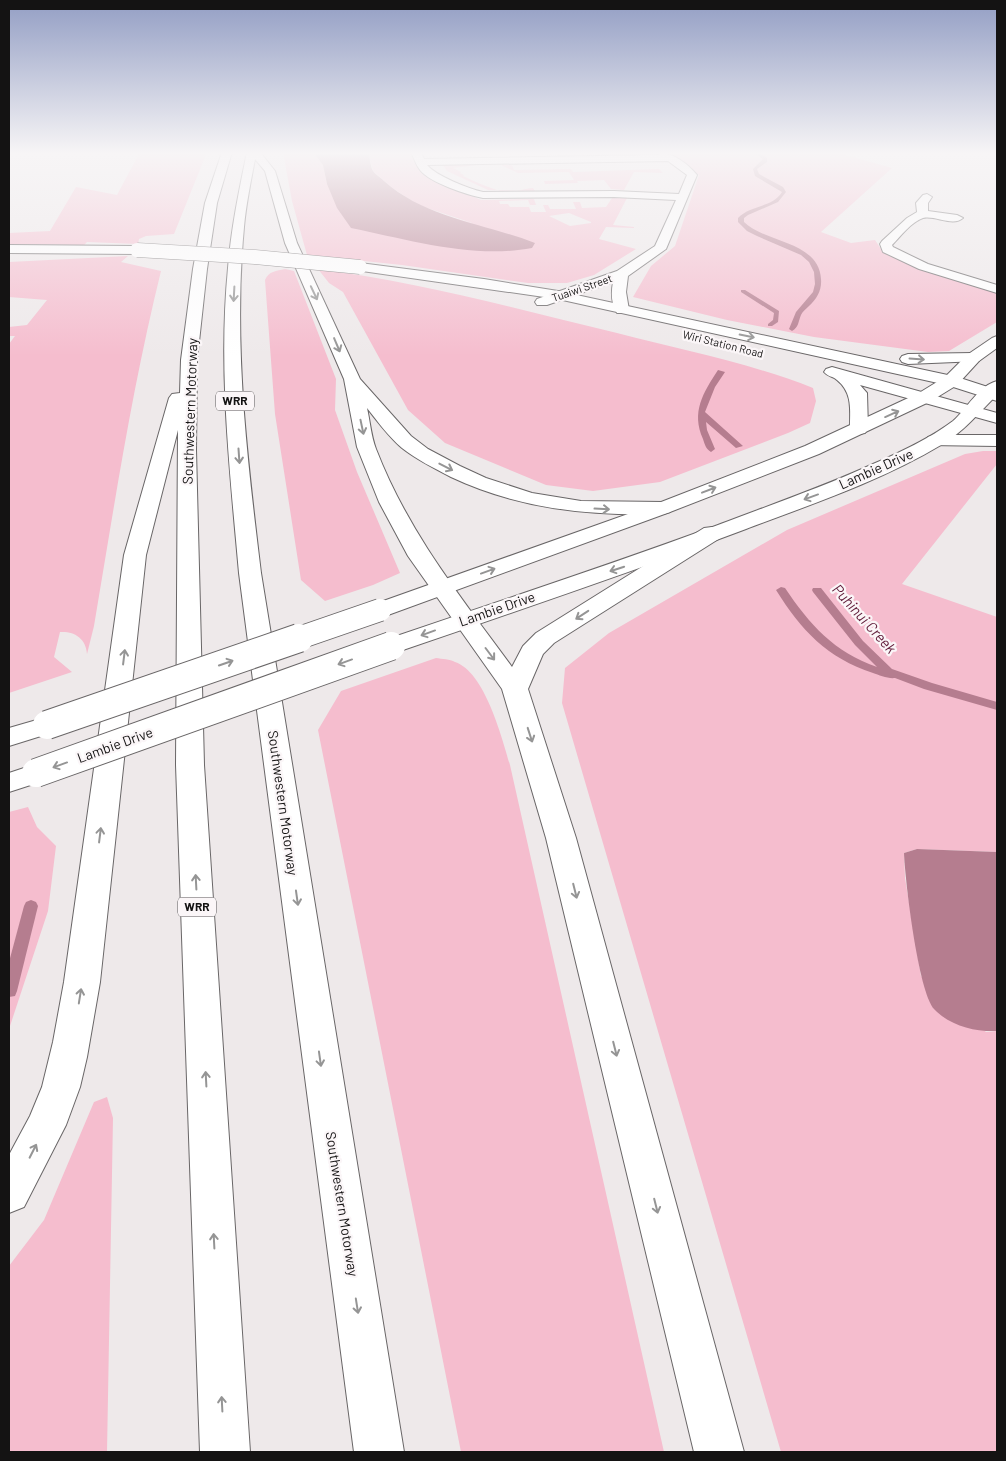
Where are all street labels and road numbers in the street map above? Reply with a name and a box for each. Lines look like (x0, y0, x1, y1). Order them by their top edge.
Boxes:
street label: Tuaiwi Street (550, 271, 614, 304)
street label: Wiri Station Road (681, 327, 765, 360)
street label: Southwestern Motorway (178, 337, 201, 485)
road number: WRR (216, 392, 254, 411)
street label: Lambie Drive (836, 445, 915, 492)
street label: Lambie Drive (457, 588, 537, 629)
street label: Lambie Drive (75, 723, 155, 766)
street label: Southwestern Motorway (265, 729, 302, 877)
road number: WRR (178, 898, 216, 916)
street label: Southwestern Motorway (323, 1130, 362, 1278)

